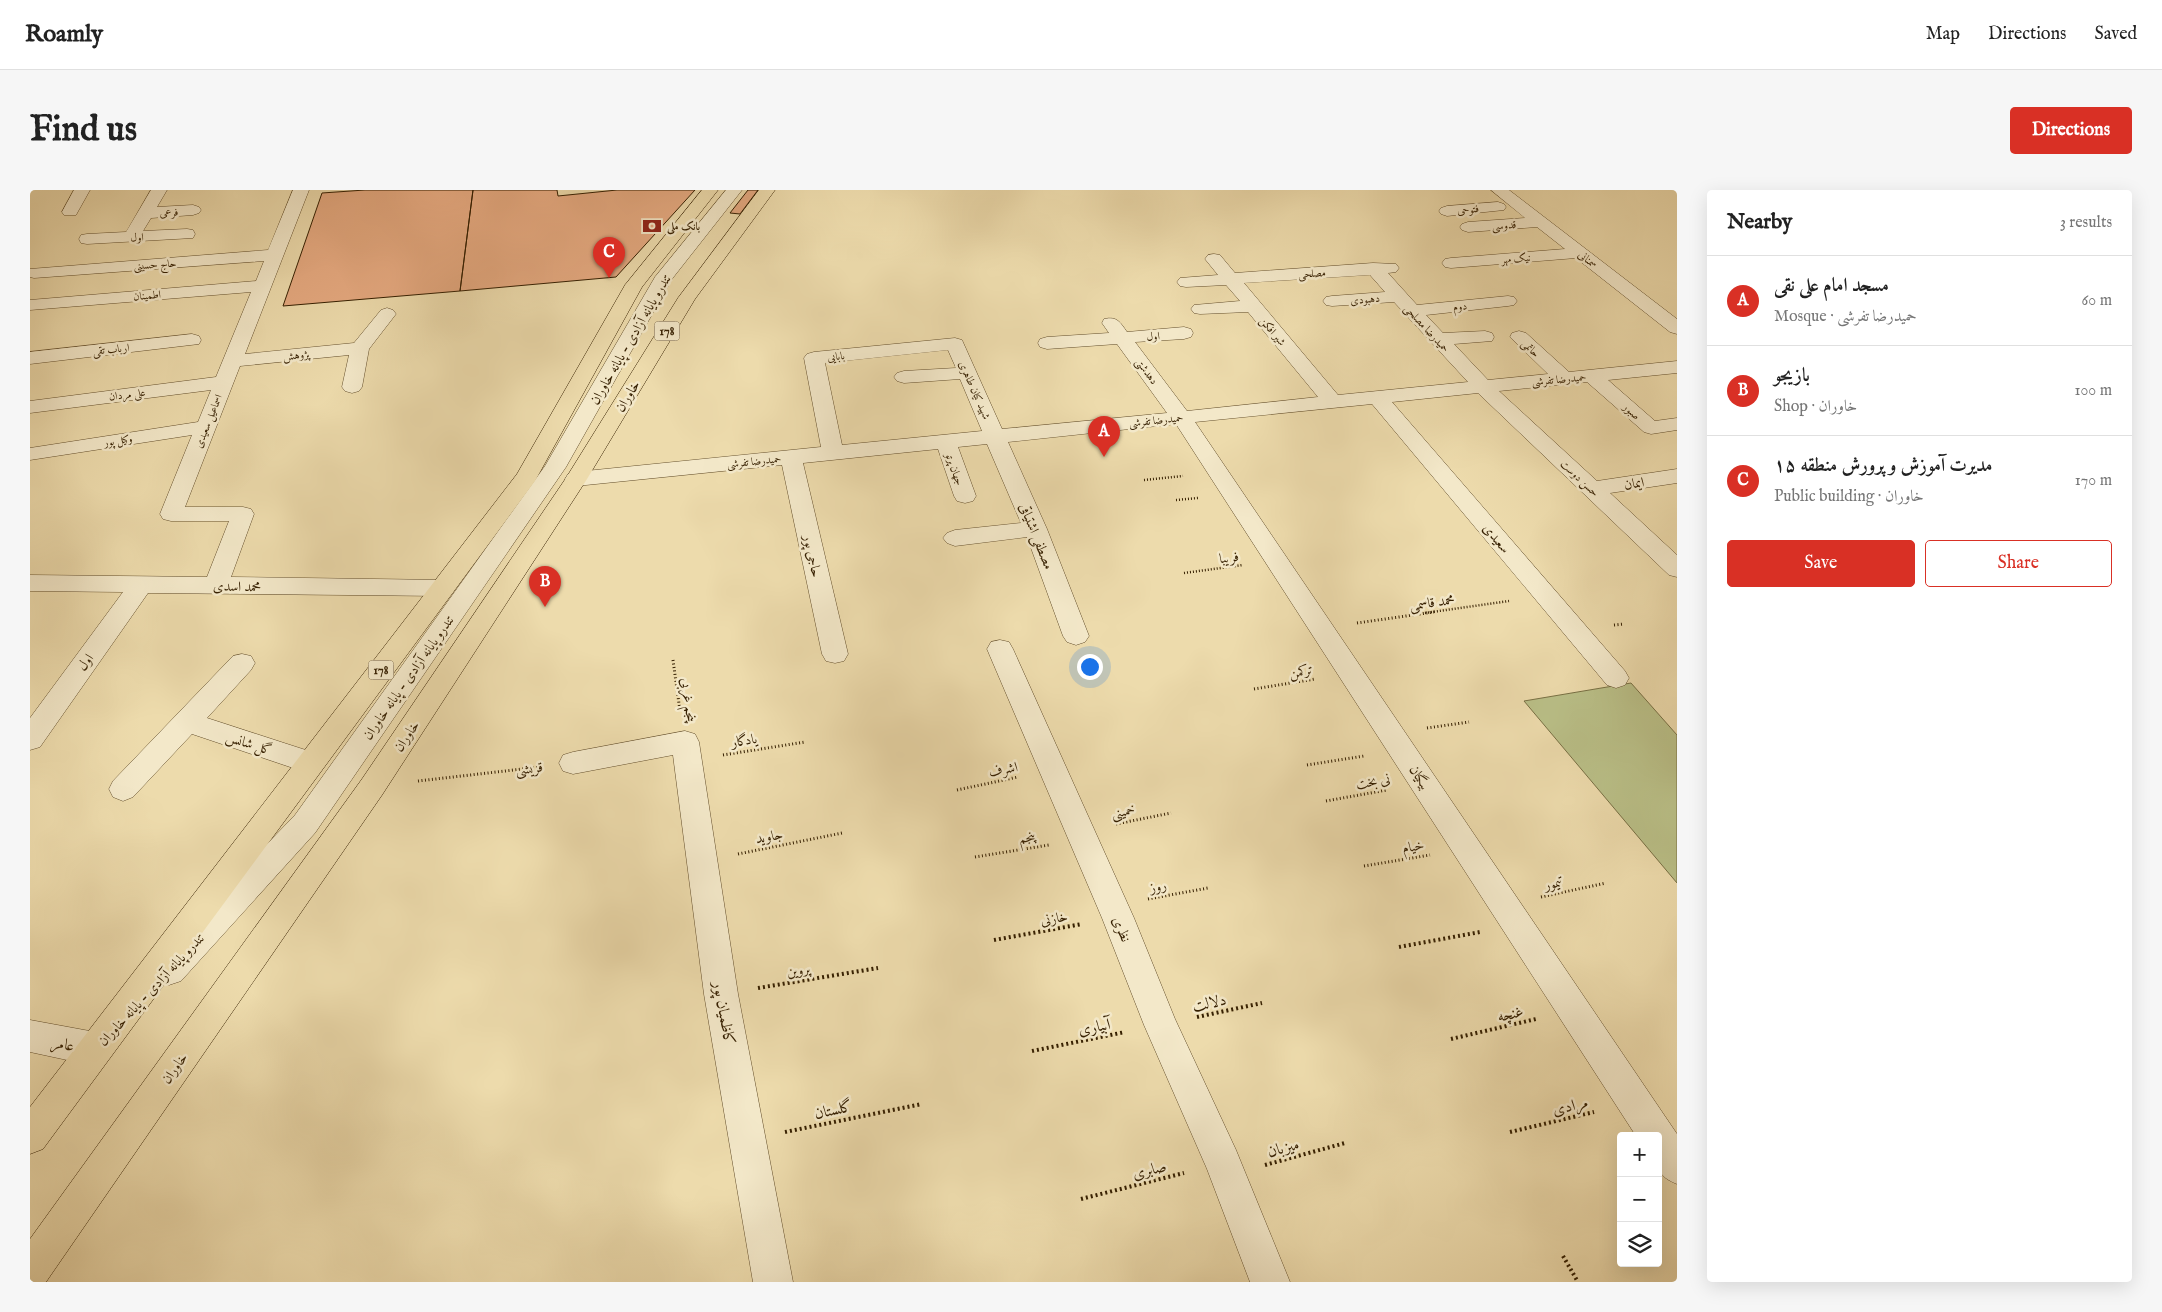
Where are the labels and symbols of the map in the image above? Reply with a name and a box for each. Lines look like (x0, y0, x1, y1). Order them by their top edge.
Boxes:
street label: فتوحی (1457, 202, 1480, 218)
street label: فرعی (159, 206, 179, 220)
bank icon: بانک ملی (641, 215, 663, 237)
street label: قدوسی (1491, 218, 1517, 234)
place label: بانک ملی (666, 220, 700, 235)
street label: اول (130, 231, 144, 245)
pin: C (593, 237, 625, 278)
street label: سمنانی (1575, 248, 1600, 272)
street label: نیک مهر (1500, 251, 1531, 267)
street label: حاج حسینی (133, 256, 178, 276)
street label: مصلحی (1298, 266, 1326, 283)
street label: تندرو پایانه آزادی - پایانه خاوران (586, 271, 674, 407)
street label: اطمینان (133, 288, 162, 304)
street label: دهبودی (1350, 292, 1381, 308)
street label: دوم (1452, 299, 1468, 317)
street label: حمیدرضا مصلحی (1400, 302, 1452, 356)
street label: شیر افکن (1255, 314, 1288, 350)
road number: 178 (654, 322, 680, 340)
street label: اول (1146, 329, 1160, 345)
street label: حاتمی (1517, 337, 1543, 362)
street label: ارباب تقی (92, 341, 130, 360)
street label: پژوهش (282, 348, 311, 364)
street label: بابایی (827, 349, 845, 365)
street label: دهدشتی (1131, 356, 1161, 388)
street label: شهید کیان طاهری (955, 359, 993, 422)
street label: حمیدرضا تفرشی (1531, 371, 1587, 389)
street label: خاوران (611, 377, 643, 415)
street label: علی مردان (108, 386, 146, 405)
street label: اسماعیل سعیدی (192, 393, 227, 451)
street label: صبور (1619, 400, 1643, 423)
street label: حمیدرضا تفرشی (1128, 411, 1184, 431)
pin: A (1088, 416, 1120, 457)
street label: وکیل پور (102, 432, 134, 451)
street label: جهان پرتو (941, 450, 966, 488)
street label: حمیدرضا تفرشی (726, 452, 782, 472)
street label: حسن دوست (1556, 457, 1602, 501)
street label: ایمان (1623, 474, 1646, 494)
street label: مصطفی اشتیاقی (1014, 501, 1058, 573)
street label: سعیدی (1478, 520, 1514, 557)
street label: حاجی پور (797, 531, 825, 579)
street label: فریبا (1218, 548, 1240, 568)
pin: B (529, 566, 561, 607)
street label: محمد اسدی (213, 578, 261, 596)
street label: محمد قاسمی (1409, 591, 1456, 615)
street label: تندرو پایانه آزادی - پایانه خاوران (359, 611, 457, 743)
street label: اول (74, 650, 98, 675)
your location (1077, 654, 1103, 680)
road number: 178 (368, 660, 394, 680)
street label: ترکمن (1288, 661, 1314, 683)
street label: پنجم غربی (672, 677, 700, 726)
street label: خاوران (390, 717, 422, 755)
street label: گل شانس (223, 728, 274, 761)
street label: یادگار (728, 730, 760, 752)
street label: قریشی (514, 758, 544, 780)
street label: اشرف (987, 758, 1019, 782)
street label: بیگیان (1405, 762, 1434, 793)
street label: نی بخت (1355, 770, 1392, 794)
street label: خمینی (1110, 801, 1137, 823)
street label: جاوید (754, 826, 784, 848)
street label: پنجم (1017, 828, 1039, 852)
street label: خیام (1401, 836, 1426, 861)
street label: تیمور (1541, 873, 1564, 895)
street label: روز (1146, 877, 1168, 898)
street label: خازنی (1039, 908, 1069, 930)
street label: نظری (1108, 914, 1135, 945)
street label: تندرو پایانه آزادی - پایانه خاوران (95, 929, 210, 1051)
street label: پروین (785, 960, 813, 982)
street label: کاظمیان پور (707, 978, 738, 1047)
street label: دلالت (1191, 991, 1228, 1017)
street label: غنچه (1495, 1002, 1525, 1028)
street label: آبیاری (1076, 1014, 1114, 1041)
street label: عامر (49, 1033, 76, 1057)
street label: خاوران (158, 1050, 192, 1088)
street label: مرادی (1551, 1093, 1590, 1121)
street label: گلستان (812, 1096, 854, 1125)
street label: میزبان (1265, 1135, 1302, 1163)
street label: صابری (1130, 1157, 1169, 1185)

